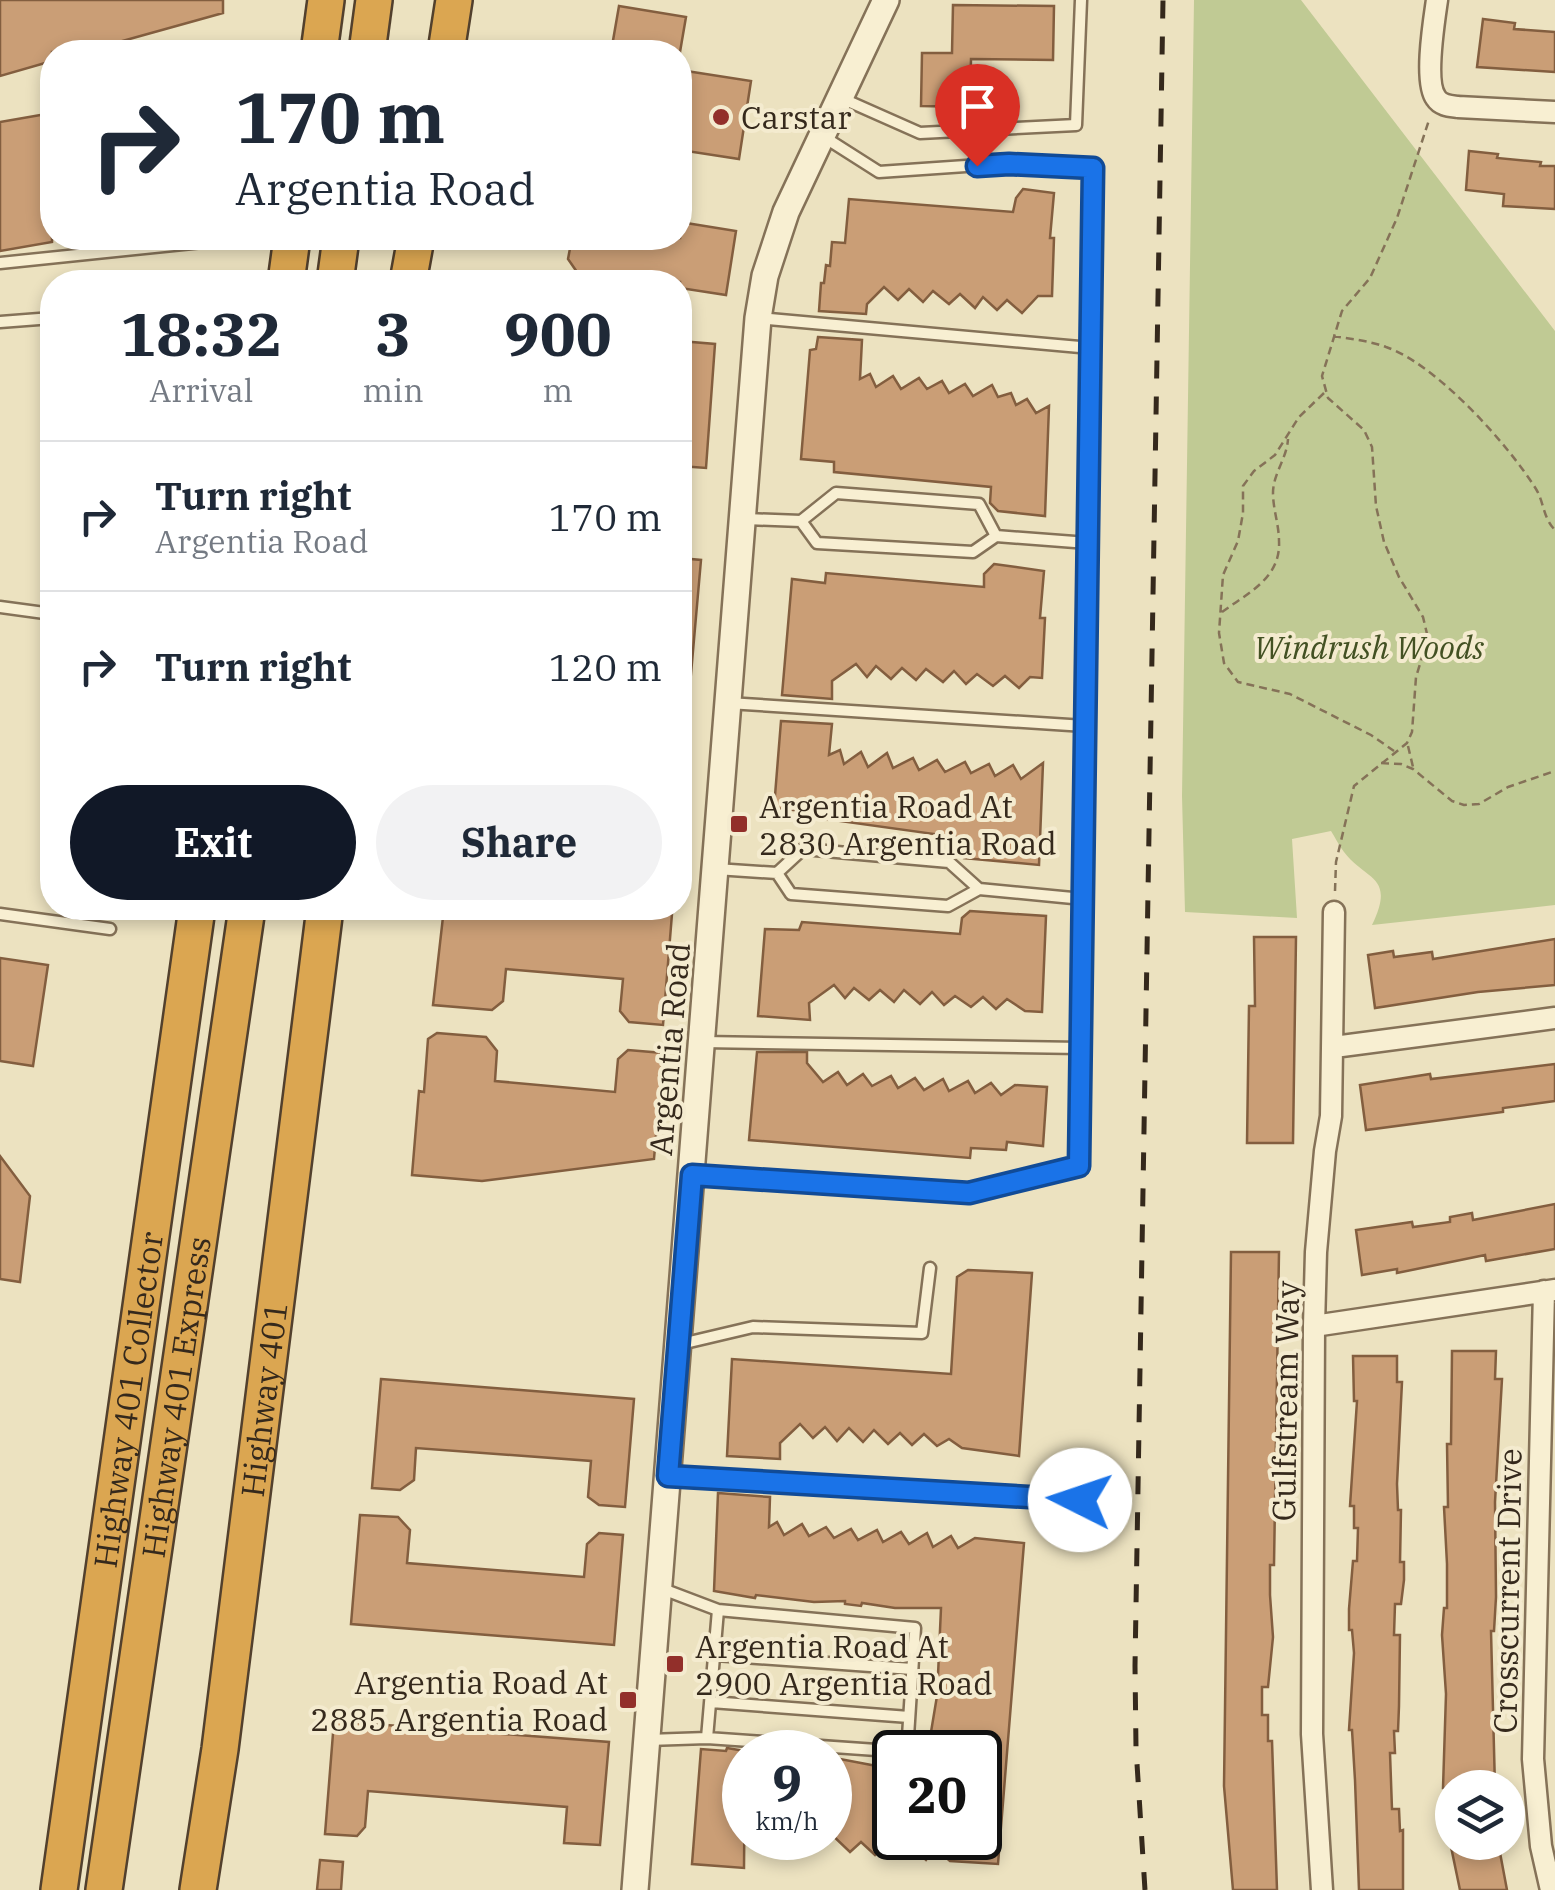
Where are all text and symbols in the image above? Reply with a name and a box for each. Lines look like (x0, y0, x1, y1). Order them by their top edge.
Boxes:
pin (935, 64, 1020, 167)
text: 170 m (235, 71, 445, 162)
icon: arrive (950, 79, 1005, 134)
icon: right (70, 80, 200, 210)
place label: Carstar (741, 96, 851, 138)
marker: Carstar (710, 106, 732, 128)
text: Argentia Road (235, 159, 535, 217)
text: 18:32 (120, 294, 282, 373)
text: 3 (375, 294, 411, 373)
text: 900 (504, 294, 612, 373)
text: Arrival (149, 369, 253, 411)
text: min (363, 369, 424, 411)
text: m (543, 369, 573, 411)
text: Turn right (155, 471, 351, 520)
icon: right (70, 489, 125, 544)
text: 170 m (549, 492, 662, 541)
text: Argentia Road (155, 520, 369, 562)
park label: Windrush Woods (1254, 626, 1484, 668)
icon: right (70, 639, 125, 694)
text: Turn right (155, 642, 351, 691)
text: 120 m (549, 642, 662, 691)
button: Exit (70, 785, 356, 900)
button: Share (376, 785, 662, 900)
place label: Argentia Road At 2830 Argentia Road (759, 785, 1057, 864)
marker: Argentia Road At 2830 Argentia Road (728, 813, 750, 835)
street label: Argentia Road (639, 941, 699, 1157)
street label: Highway 401 Collector (84, 1229, 172, 1570)
street label: Highway 401 Express (132, 1234, 220, 1561)
street label: Gulfstream Way (1262, 1280, 1308, 1522)
street label: Highway 401 (231, 1299, 297, 1499)
position arrow (1028, 1448, 1132, 1552)
street label: Crosscurrent Drive (1484, 1448, 1530, 1734)
place label: Argentia Road At 2900 Argentia Road (695, 1625, 993, 1704)
marker: Argentia Road At 2900 Argentia Road (664, 1653, 686, 1675)
place label: Argentia Road At 2885 Argentia Road (310, 1661, 608, 1740)
marker: Argentia Road At 2885 Argentia Road (617, 1689, 639, 1711)
speed limit sign: 20 (872, 1730, 1002, 1860)
text: 9 (772, 1750, 802, 1815)
map controls (1435, 1770, 1525, 1860)
button: layers (1435, 1770, 1525, 1860)
text: km/h (755, 1804, 819, 1837)

